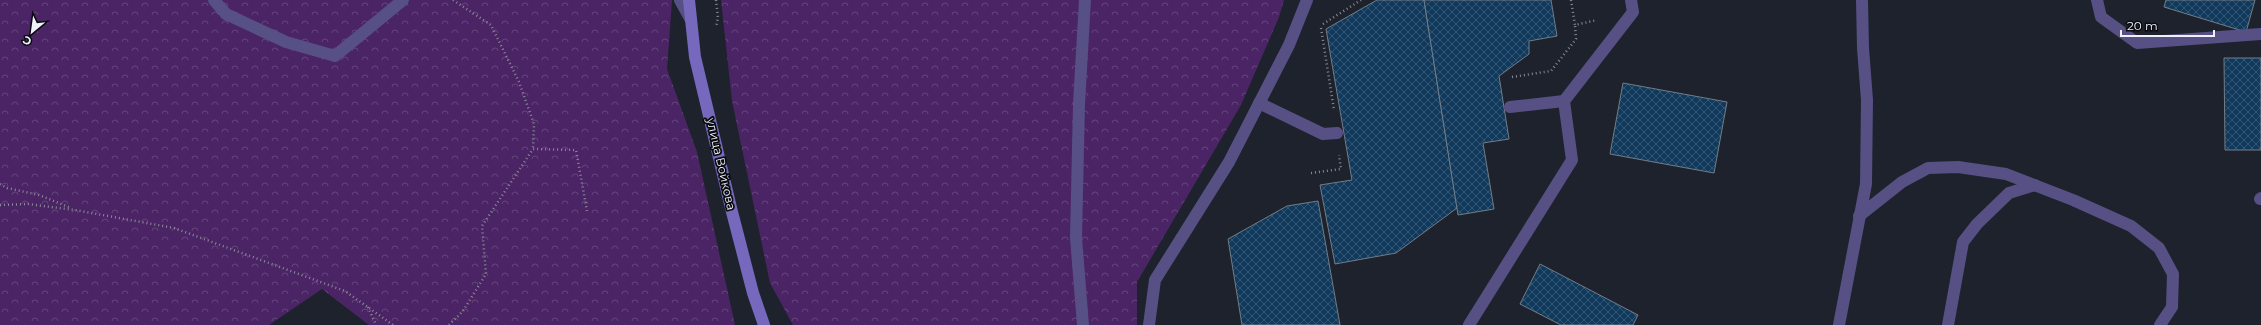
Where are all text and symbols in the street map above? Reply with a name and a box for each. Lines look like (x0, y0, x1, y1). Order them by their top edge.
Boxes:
north arrow (12, 12, 52, 52)
scale bar (2121, 12, 2214, 38)
text: 20 m (2127, 18, 2158, 33)
text: С (20, 33, 34, 49)
street label: улица Войкова (703, 115, 739, 211)

